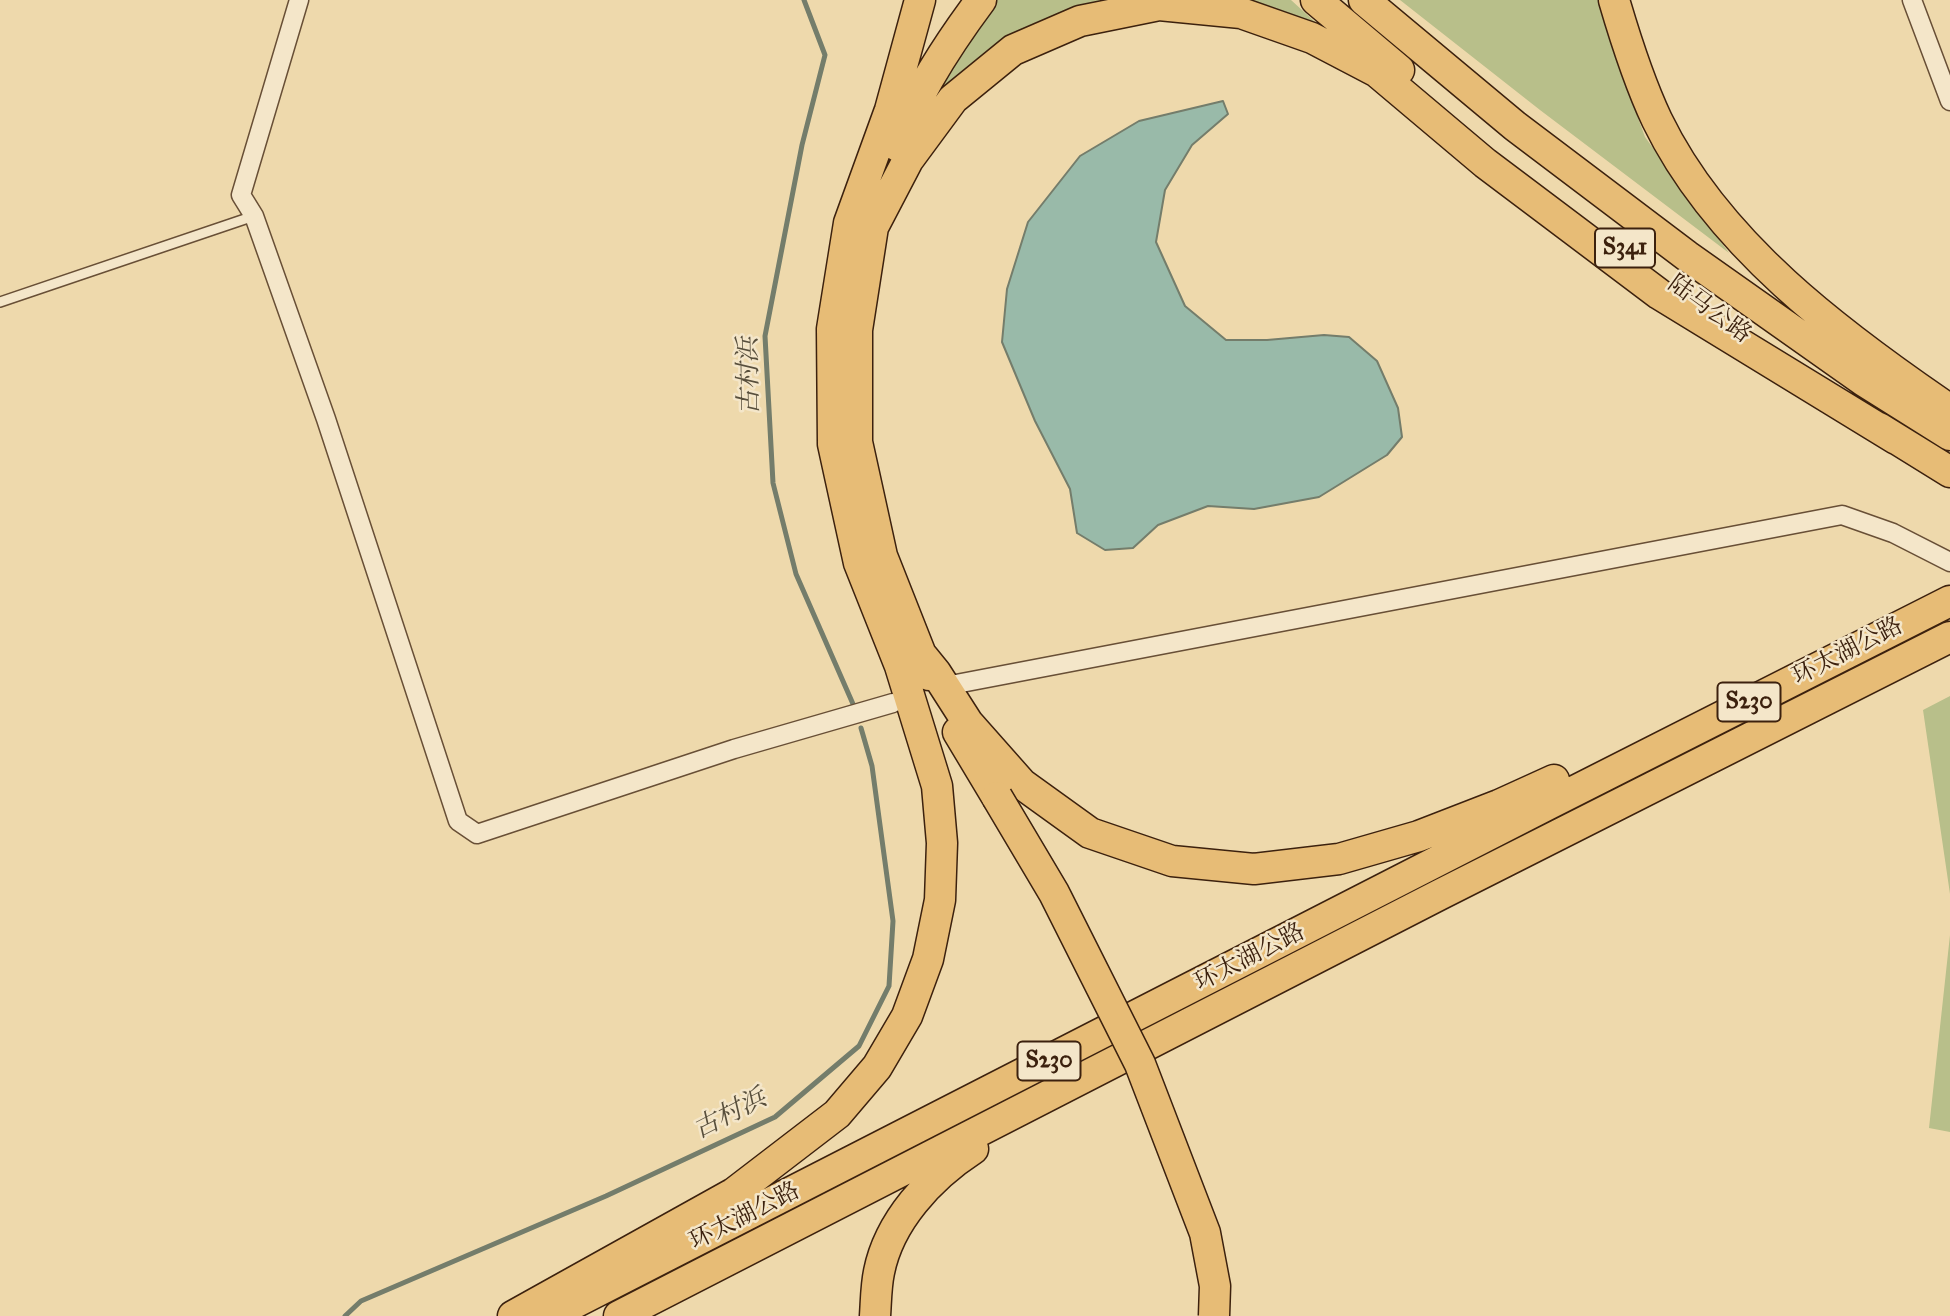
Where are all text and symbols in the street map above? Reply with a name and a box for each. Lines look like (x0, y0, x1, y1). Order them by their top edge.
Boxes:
road number: S341 (1595, 229, 1655, 268)
street label: 陆马公路 (1662, 270, 1756, 350)
water label: 古村浜 (734, 337, 766, 415)
street label: 环太湖公路 (1788, 612, 1908, 692)
road number: S230 (1718, 682, 1780, 722)
street label: 环太湖公路 (1190, 918, 1310, 998)
road number: S230 (1018, 1042, 1080, 1080)
water label: 古村浜 (688, 1083, 772, 1147)
street label: 环太湖公路 (685, 1177, 805, 1257)

